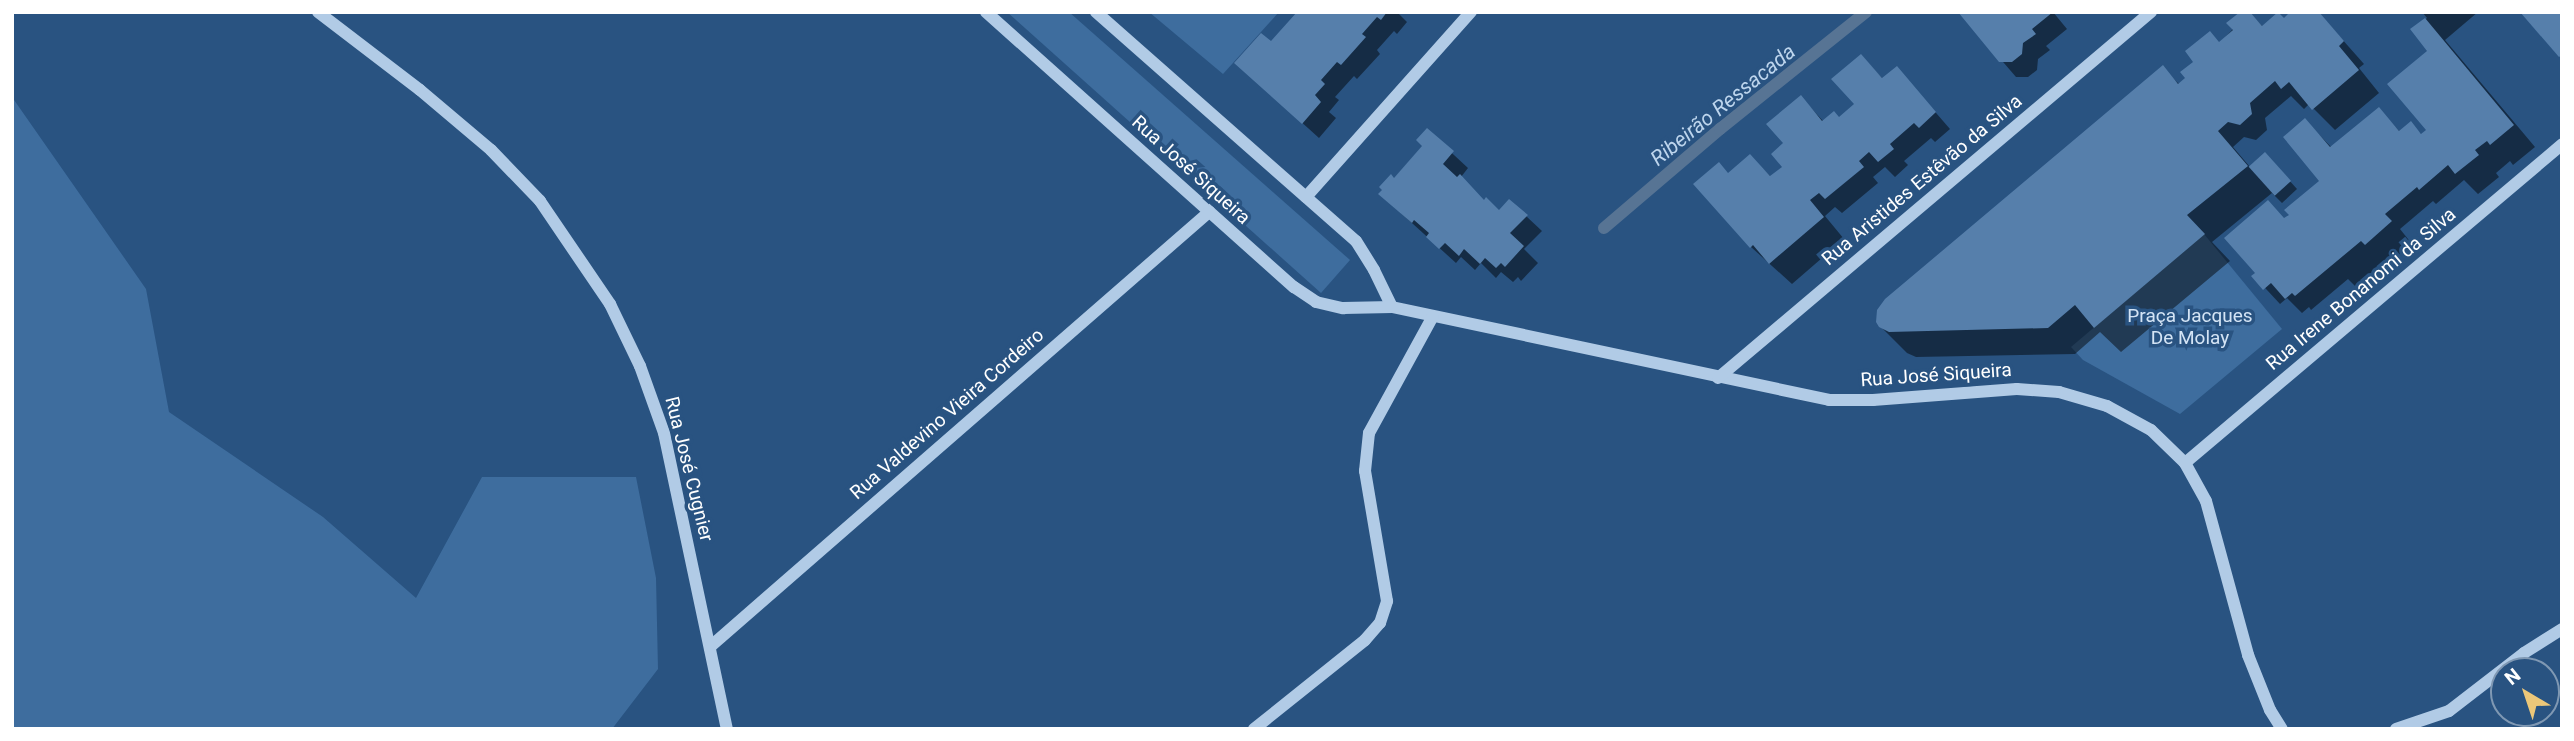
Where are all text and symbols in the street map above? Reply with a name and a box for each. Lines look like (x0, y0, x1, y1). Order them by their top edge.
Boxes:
water label: Ribeirão Ressacada (1646, 39, 1800, 171)
street label: Rua Aristides Estêvão da Silva (1817, 90, 2027, 270)
street label: Rua José Siqueira (1127, 111, 1255, 229)
street label: Rua Irene Bonanomi da Silva (2262, 203, 2460, 375)
park label: Praça Jacques De Molay (2127, 305, 2253, 349)
street label: Rua Valdevino Vieira Cordeiro (846, 324, 1048, 504)
street label: Rua José Siqueira (1860, 358, 2012, 392)
street label: Rua José Cugnier (660, 394, 718, 544)
north arrow (2490, 657, 2560, 727)
text: N (2500, 664, 2525, 690)

